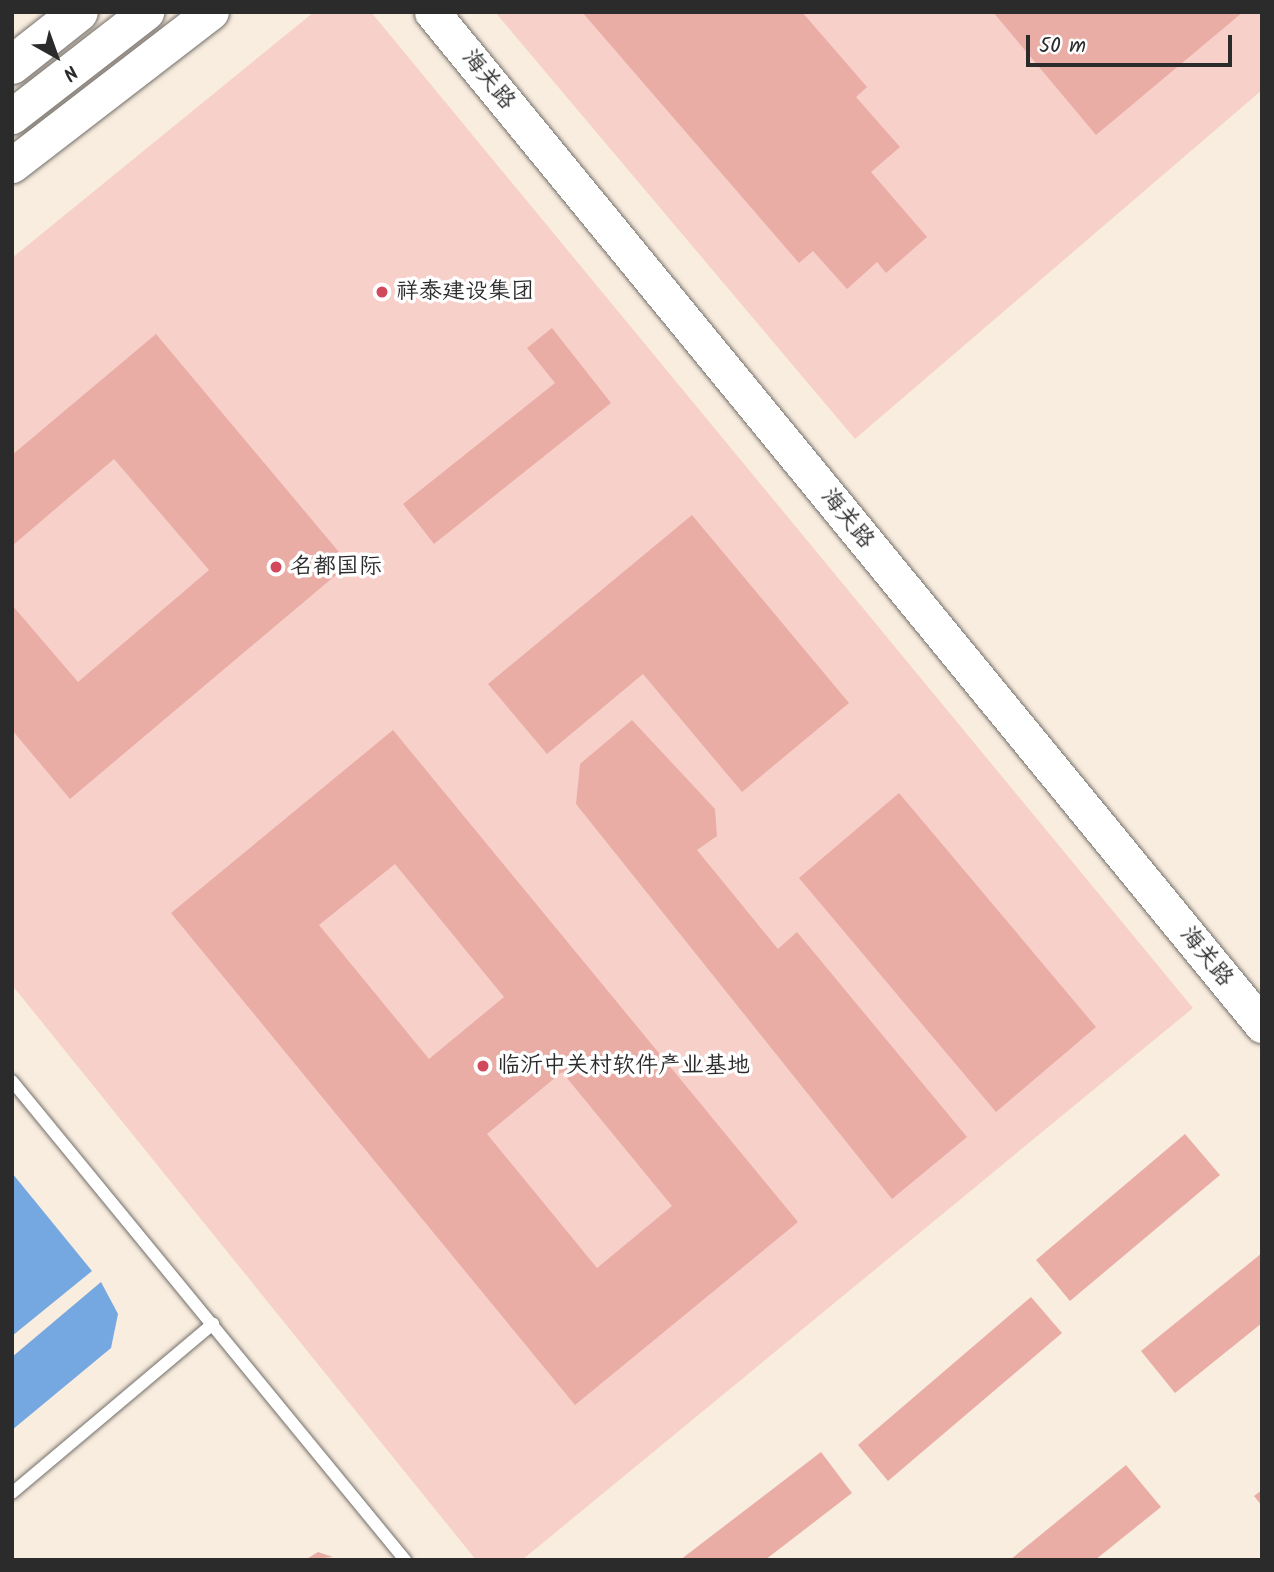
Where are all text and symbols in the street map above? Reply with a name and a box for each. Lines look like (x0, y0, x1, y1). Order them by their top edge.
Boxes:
north arrow (21, 21, 91, 91)
scale bar (1029, 21, 1236, 65)
text: 50 m (1039, 30, 1086, 63)
street label: 海关路 (456, 45, 520, 115)
text: N (55, 57, 84, 87)
place label: 祥泰建设集团 (396, 278, 534, 306)
marker: 祥泰建设集团 (374, 284, 390, 300)
street label: 海关路 (815, 484, 879, 554)
place label: 名都国际 (290, 553, 382, 581)
marker: 名都国际 (268, 559, 284, 575)
street label: 海关路 (1174, 922, 1238, 992)
place label: 临沂中关村软件产业基地 (497, 1052, 750, 1080)
marker: 临沂中关村软件产业基地 (475, 1058, 491, 1074)

